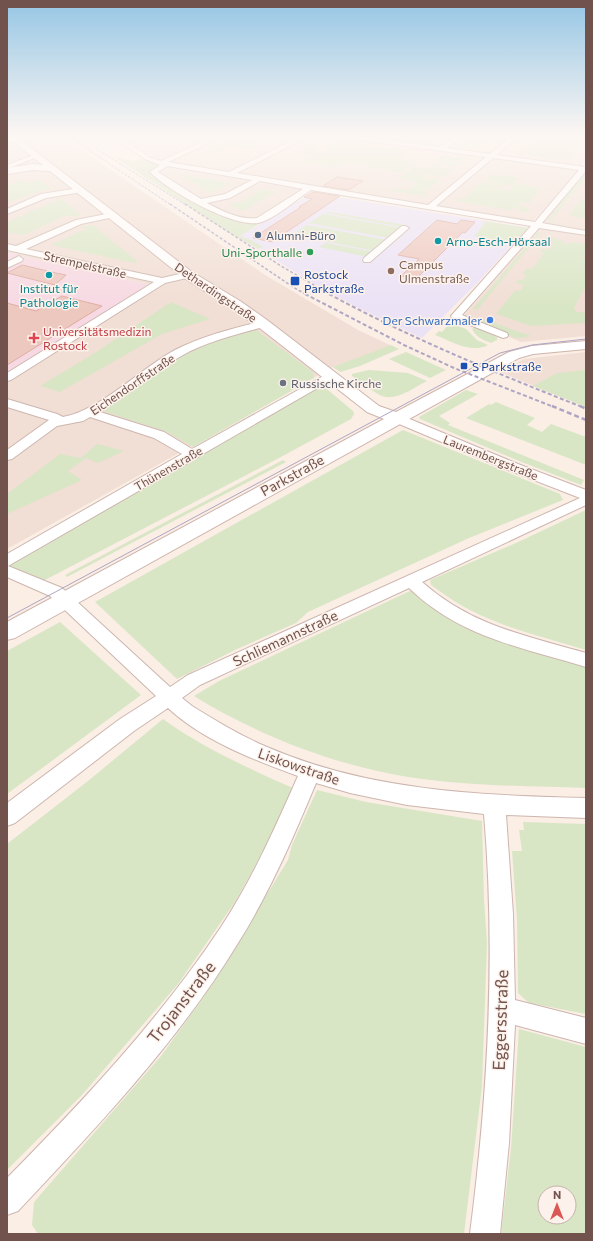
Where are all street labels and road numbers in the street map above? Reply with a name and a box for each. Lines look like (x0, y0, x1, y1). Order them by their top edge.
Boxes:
street label: Strempelstraße (42, 248, 128, 280)
street label: Dethardingstraße (172, 259, 260, 325)
street label: Eichendorffstraße (87, 350, 177, 418)
street label: Laurembergstraße (442, 432, 540, 482)
street label: Thünenstraße (131, 443, 205, 493)
street label: Parkstraße (257, 451, 327, 499)
street label: Schliemannstraße (230, 606, 340, 670)
street label: Liskowstraße (256, 744, 342, 788)
street label: Trojanstraße (142, 957, 220, 1047)
street label: Eggersstraße (488, 969, 512, 1071)

